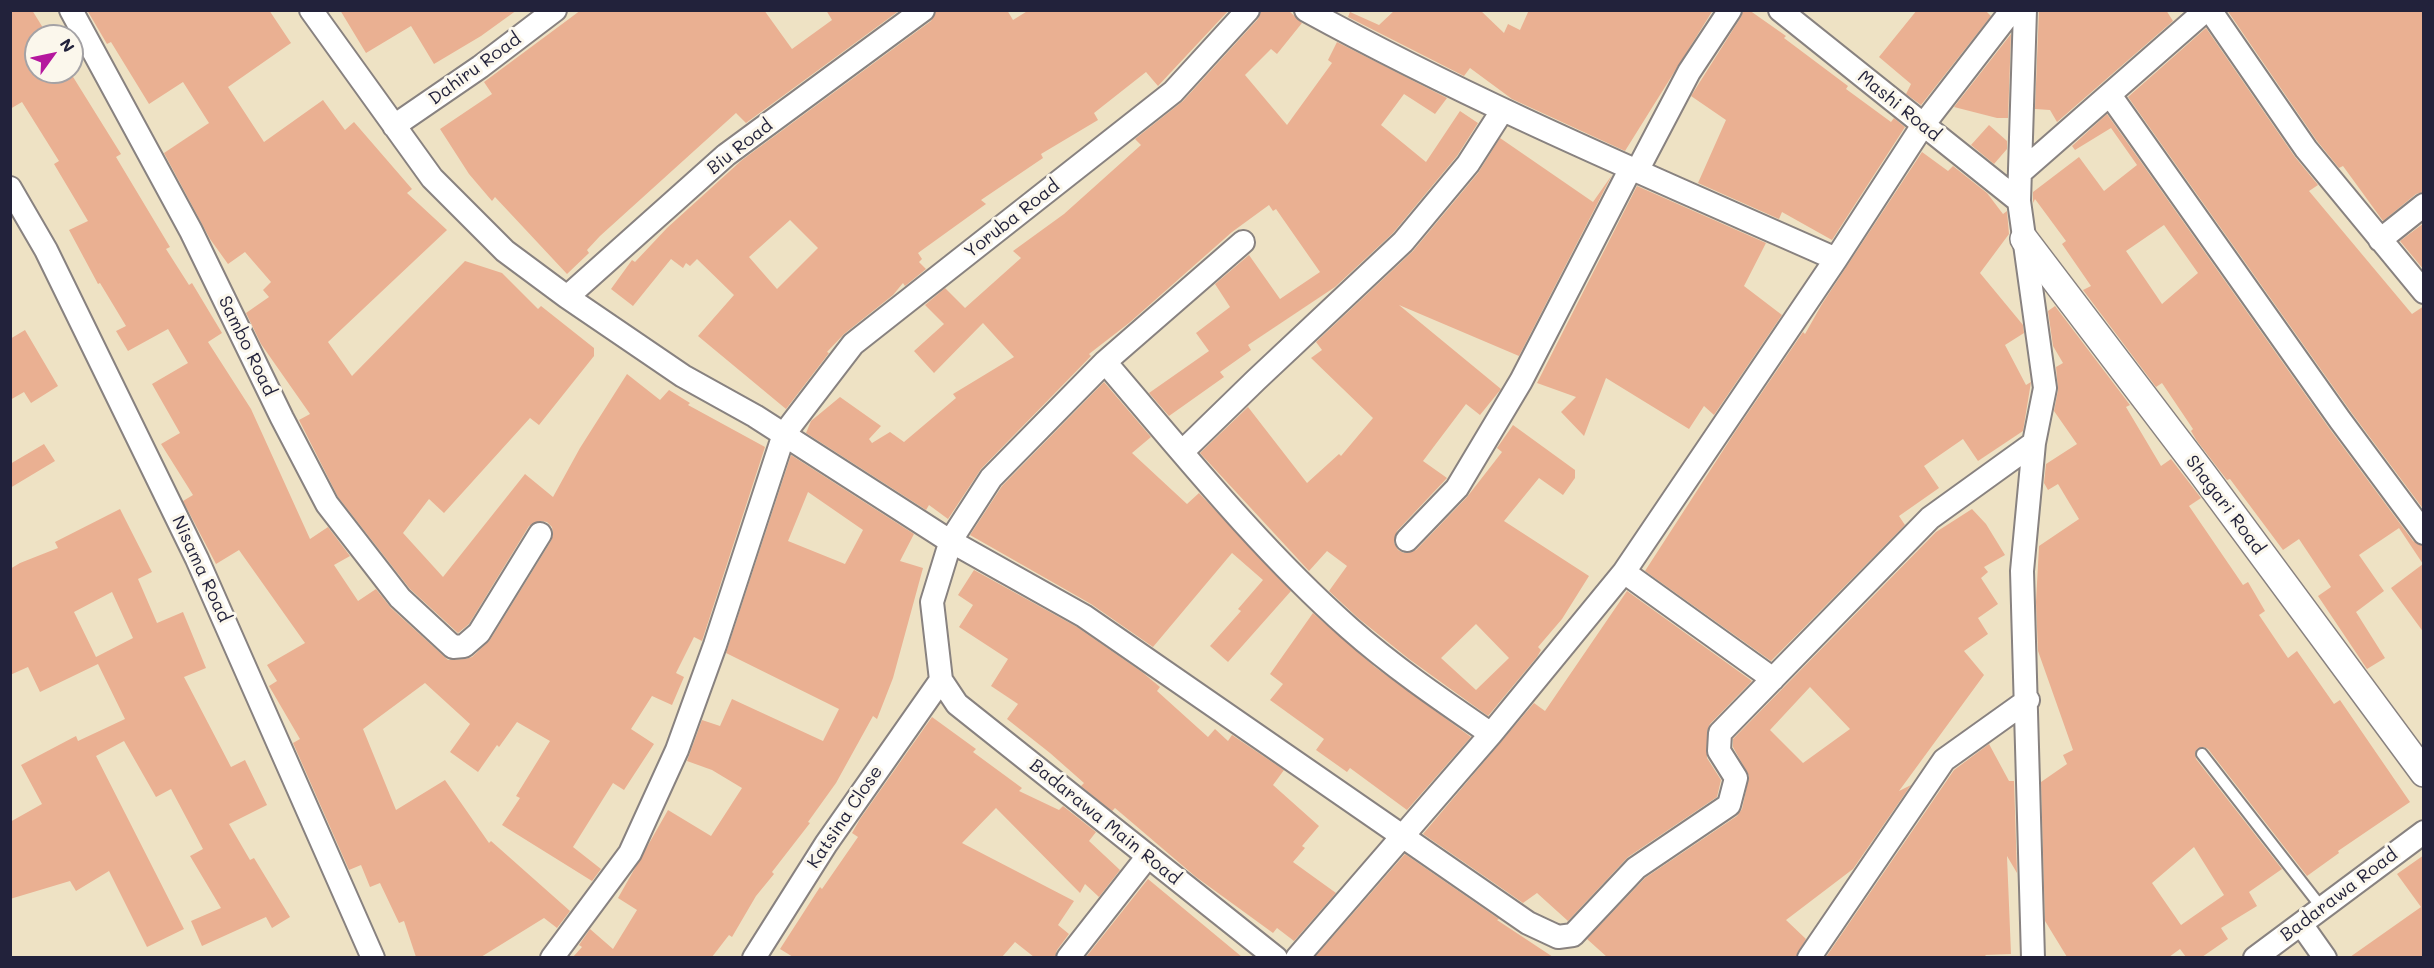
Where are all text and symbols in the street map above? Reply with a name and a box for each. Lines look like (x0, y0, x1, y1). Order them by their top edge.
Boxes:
north arrow (24, 24, 84, 84)
street label: Dahiru Road (425, 28, 525, 110)
text: N (56, 34, 80, 56)
street label: Mashi Road (1853, 66, 1945, 146)
street label: Biu Road (703, 115, 777, 179)
street label: Yoruba Road (960, 175, 1064, 263)
street label: Sambo Road (214, 293, 280, 399)
street label: Shagari Road (2181, 451, 2269, 559)
street label: Nisama Road (167, 512, 235, 626)
street label: Badarawa Main Road (1025, 754, 1185, 890)
street label: Katsina Close (803, 762, 887, 872)
street label: Badarawa Road (2276, 844, 2402, 946)

